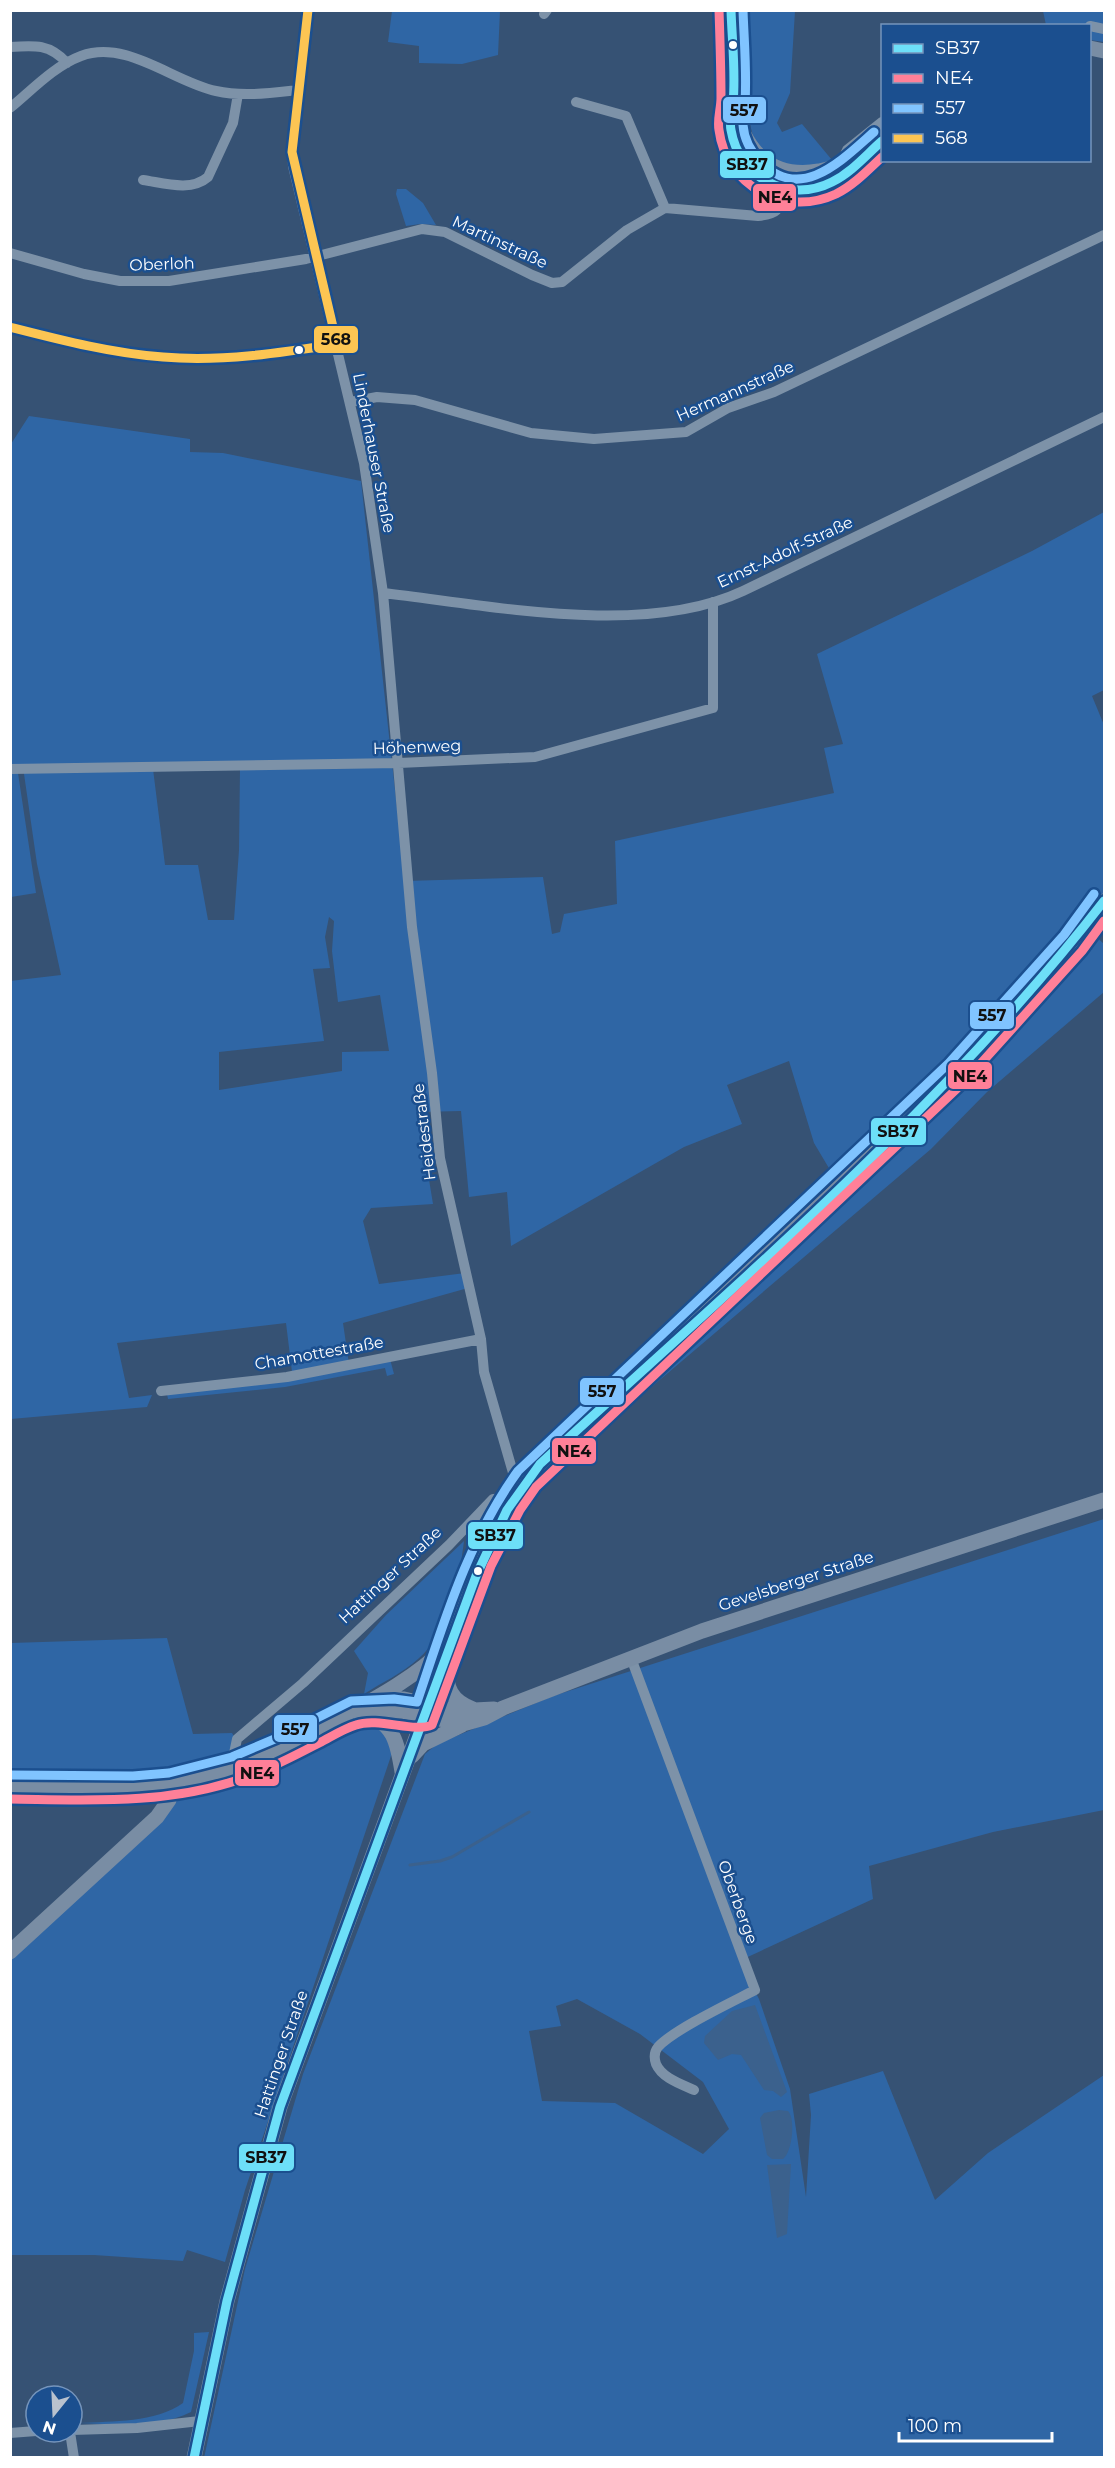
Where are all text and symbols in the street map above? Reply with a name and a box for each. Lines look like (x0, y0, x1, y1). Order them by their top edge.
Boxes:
legend (881, 24, 1091, 162)
text: SB37 (935, 37, 980, 59)
unlabelled marker (727, 39, 739, 51)
text: NE4 (935, 67, 973, 89)
line badge: 557 (722, 96, 767, 124)
text: 557 (935, 97, 966, 119)
text: 557 (730, 101, 758, 120)
text: 568 (935, 127, 968, 149)
line badge: SB37 (719, 150, 775, 179)
text: SB37 (726, 155, 768, 174)
line badge: NE4 (752, 183, 797, 212)
text: NE4 (758, 188, 792, 207)
street label: Martinstraße (449, 212, 551, 272)
street label: Oberloh (129, 253, 195, 275)
line badge: 568 (313, 325, 359, 354)
text: 568 (321, 330, 351, 349)
unlabelled marker (293, 344, 305, 356)
street label: Hermannstraße (673, 357, 797, 425)
street label: Linderhauser Straße (349, 372, 399, 534)
street label: Ernst-Adolf-Straße (714, 512, 856, 592)
street label: Höhenweg (372, 736, 462, 758)
line badge: 557 (969, 1001, 1015, 1030)
text: 557 (978, 1006, 1006, 1025)
line badge: NE4 (947, 1061, 993, 1090)
text: NE4 (953, 1067, 987, 1086)
street label: Heidestraße (409, 1083, 439, 1181)
line badge: SB37 (870, 1117, 927, 1146)
text: SB37 (877, 1122, 919, 1141)
street label: Chamottestraße (253, 1332, 385, 1374)
line badge: 557 (579, 1377, 625, 1406)
text: 557 (588, 1382, 616, 1401)
line badge: NE4 (551, 1437, 597, 1465)
text: NE4 (557, 1442, 591, 1461)
line badge: SB37 (467, 1521, 524, 1550)
street label: Hattinger Straße (335, 1523, 445, 1627)
text: SB37 (474, 1526, 516, 1545)
street label: Gevelsberger Straße (716, 1547, 876, 1615)
unlabelled marker (472, 1565, 484, 1577)
line badge: 557 (273, 1714, 318, 1743)
text: 557 (281, 1720, 309, 1739)
line badge: NE4 (234, 1759, 280, 1787)
text: NE4 (240, 1764, 274, 1783)
street label: Oberberge (714, 1858, 762, 1946)
street label: Hattinger Straße (250, 1988, 312, 2120)
line badge: SB37 (238, 2143, 295, 2172)
text: SB37 (245, 2148, 287, 2167)
north arrow (24, 2384, 84, 2444)
scale bar (899, 2405, 1052, 2443)
text: 100 m (908, 2415, 962, 2437)
text: N (40, 2417, 59, 2439)

